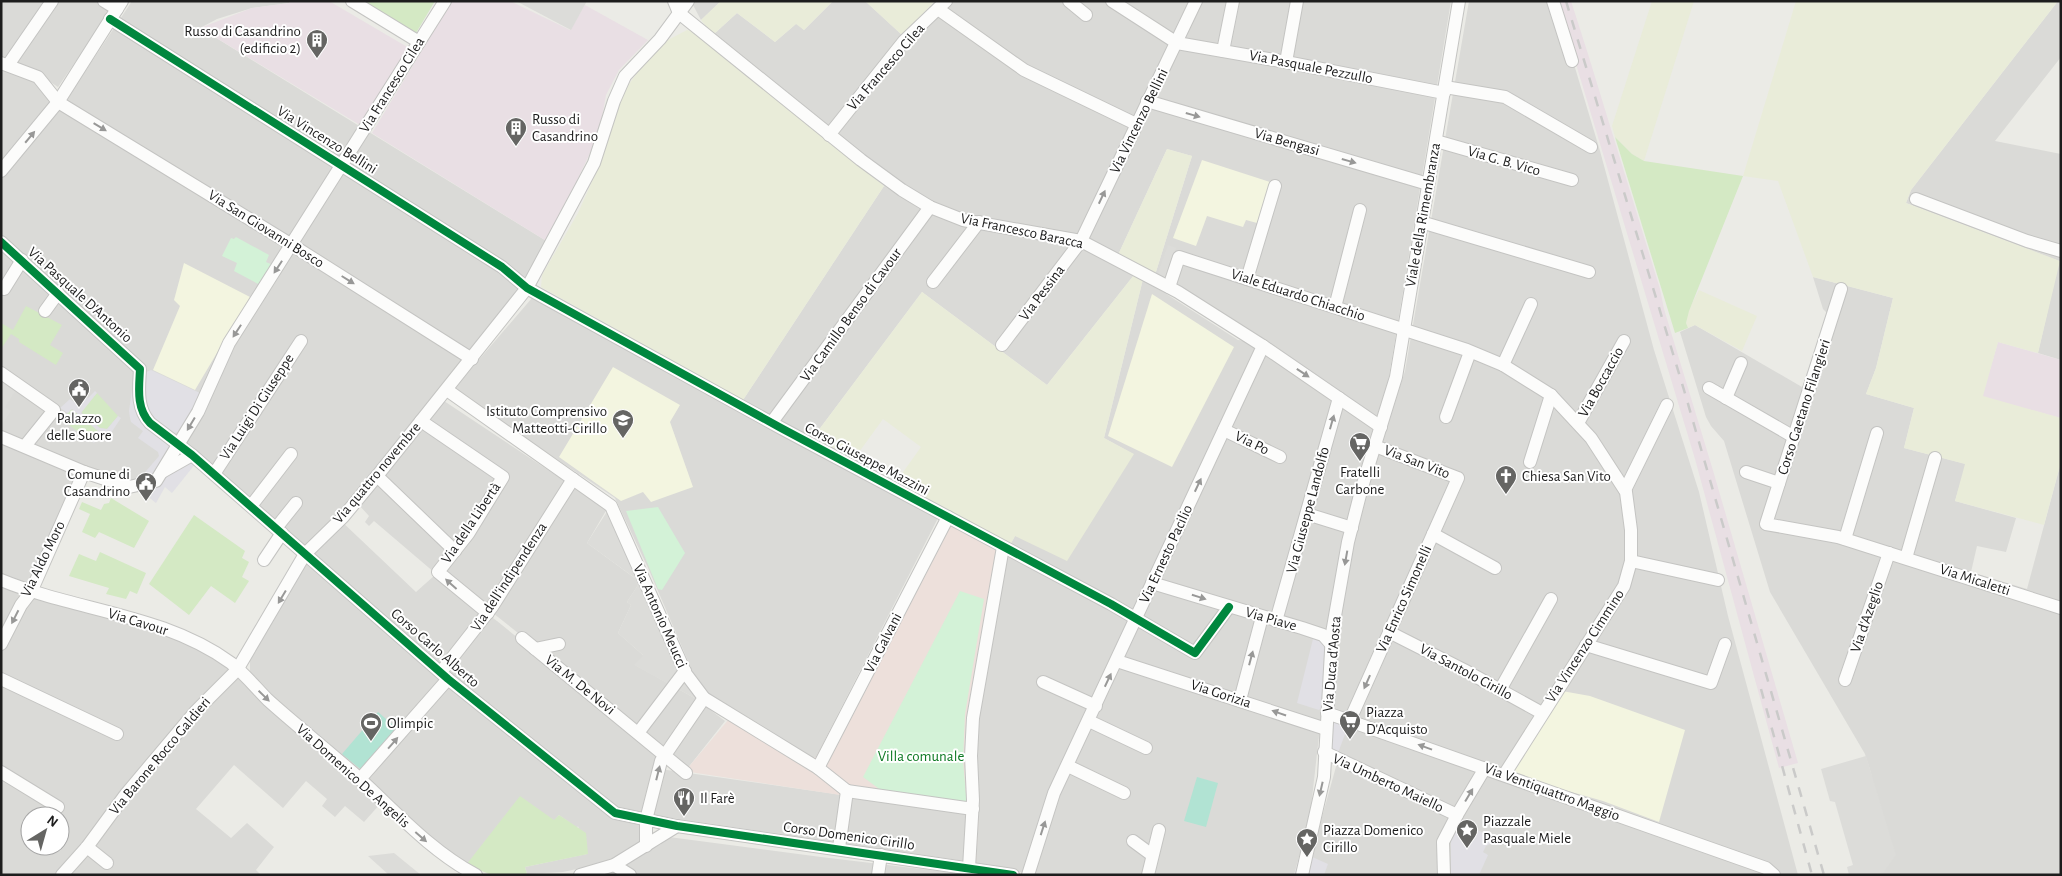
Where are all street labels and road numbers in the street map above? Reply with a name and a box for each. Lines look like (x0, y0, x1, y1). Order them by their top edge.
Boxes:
street label: Via Francesco Cilea (844, 21, 928, 113)
street label: Via Francesco Cilea (357, 35, 427, 135)
street label: Via Pasquale Pezzullo (1248, 48, 1374, 86)
street label: Via Vincenzo Bellini (1107, 66, 1171, 176)
street label: Via Vincenzo Bellini (274, 103, 380, 177)
street label: Via Bengasi (1253, 126, 1321, 158)
street label: Viale della Rimembranza (1403, 142, 1443, 288)
street label: Via G. B. Vico (1466, 143, 1542, 179)
street label: Via San Giovanni Bosco (205, 187, 327, 271)
street label: Via Francesco Baracca (959, 211, 1085, 251)
street label: Via Pasquale D'Antonio (25, 244, 135, 346)
street label: Via Camillo Benso di Cavour (798, 245, 905, 385)
street label: Via Pessina (1016, 262, 1068, 323)
street label: Viale Eduardo Chiacchio (1229, 266, 1367, 324)
street label: Corso Gaetano Filangieri (1775, 337, 1833, 477)
street label: Via Boccaccio (1576, 344, 1626, 420)
street label: Via Luigi Di Giuseppe (217, 351, 297, 463)
street label: Via quattro novembre (330, 419, 424, 527)
street label: Corso Giuseppe Mazzini (802, 420, 932, 498)
street label: Via Po (1233, 428, 1271, 458)
street label: Via San Vito (1382, 443, 1452, 481)
street label: Via Giuseppe Landolfo (1284, 445, 1332, 575)
street label: Via della Libertà (438, 480, 504, 566)
street label: Via Ernesto Pacilio (1137, 503, 1195, 605)
street label: Via Aldo Moro (18, 519, 68, 599)
street label: Via dell'indipendenza (468, 520, 550, 634)
street label: Via Enrico Simonelli (1374, 543, 1434, 655)
street label: Via Antonio Meucci (630, 562, 690, 670)
street label: Via Micaletti (1938, 562, 2012, 598)
street label: Via d'Azeglio (1848, 579, 1886, 655)
street label: Via Vincenzo Cimmino (1543, 587, 1627, 705)
street label: Via Piave (1244, 605, 1298, 633)
street label: Via Cavour (106, 606, 170, 638)
street label: Corso Carlo Alberto (388, 606, 482, 690)
street label: Via Galvani (862, 611, 904, 675)
street label: Via Duca d'Aosta (1320, 615, 1344, 713)
street label: Via Santolo Cirillo (1417, 641, 1515, 703)
street label: Via M. De Novi (542, 652, 618, 718)
street label: Via Gorizia (1189, 677, 1253, 711)
street label: Via Barone Rocco Galdieri (107, 694, 213, 818)
street label: Via Domenico De Angelis (293, 721, 413, 831)
street label: Via Umberto Maiello (1330, 751, 1446, 815)
street label: Via Ventiquattro Maggio (1482, 760, 1622, 824)
street label: Corso Domenico Cirillo (782, 819, 916, 853)

